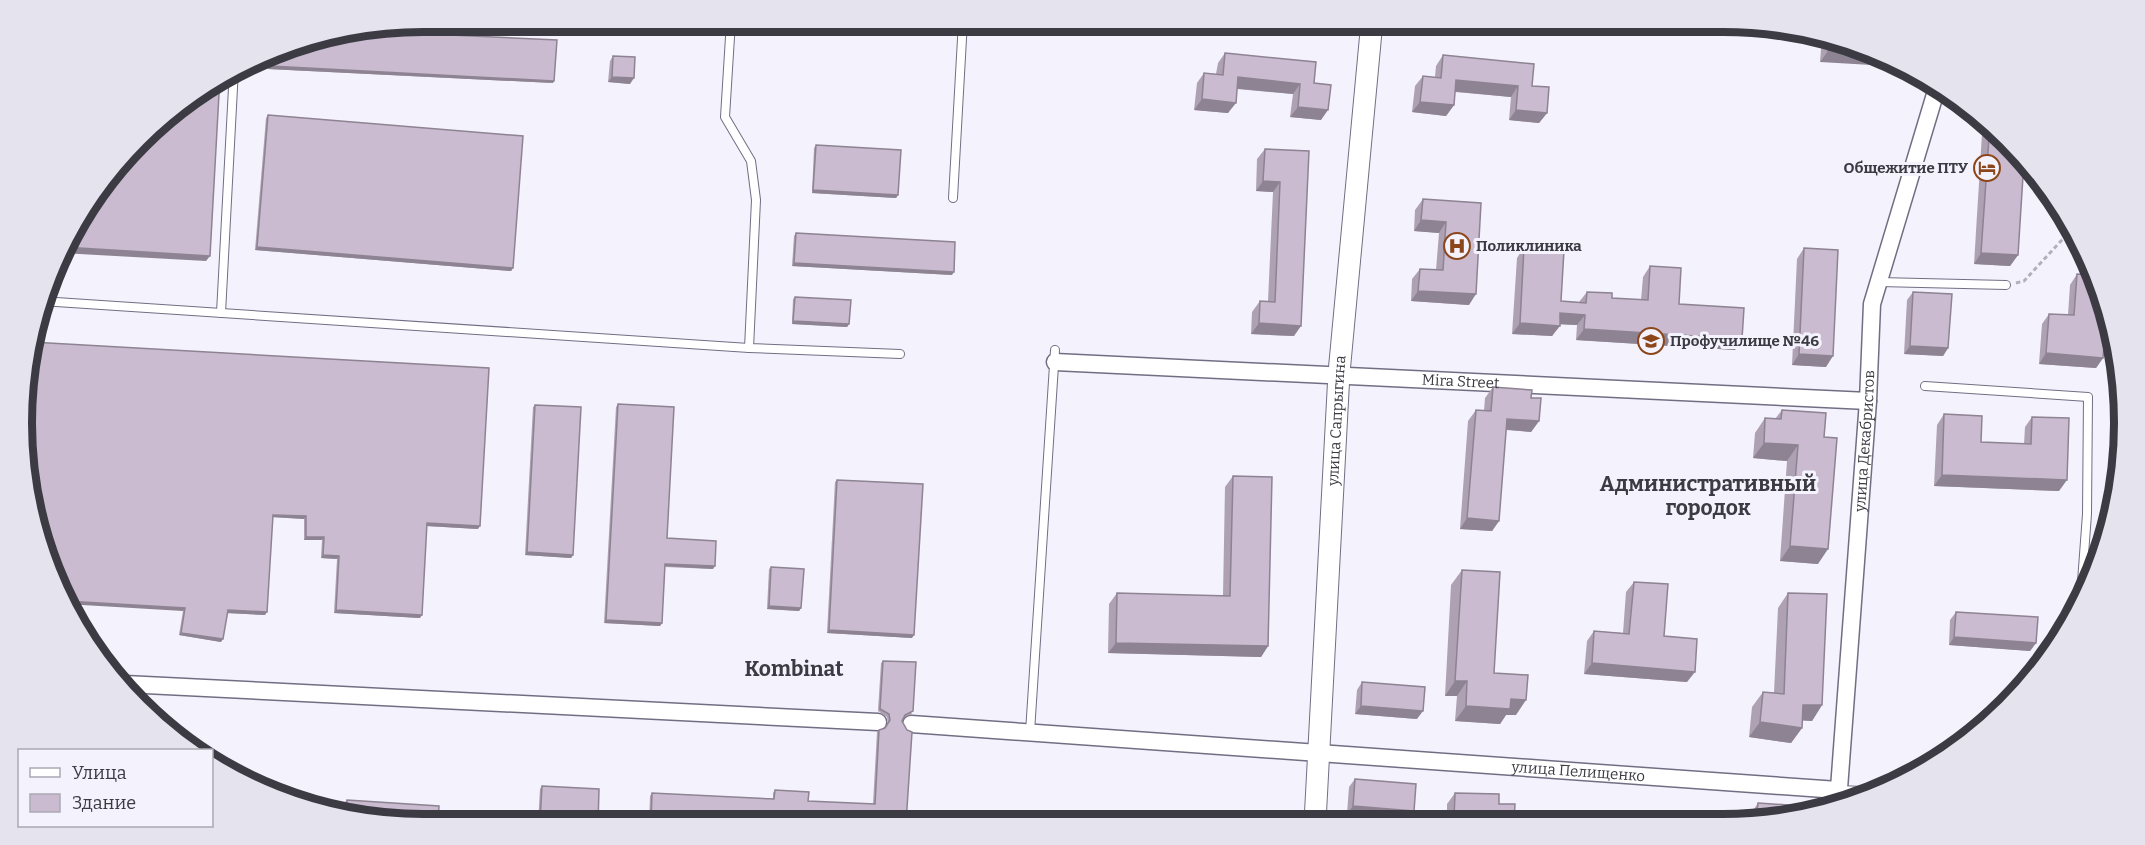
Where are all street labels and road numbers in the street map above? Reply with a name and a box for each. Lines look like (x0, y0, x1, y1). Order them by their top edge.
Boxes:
street label: улица Сапрыгина (1324, 355, 1350, 487)
street label: улица Декабристов (1851, 370, 1878, 513)
street label: Mira Street (1421, 371, 1500, 392)
street label: улица Пелищенко (1510, 758, 1646, 785)

